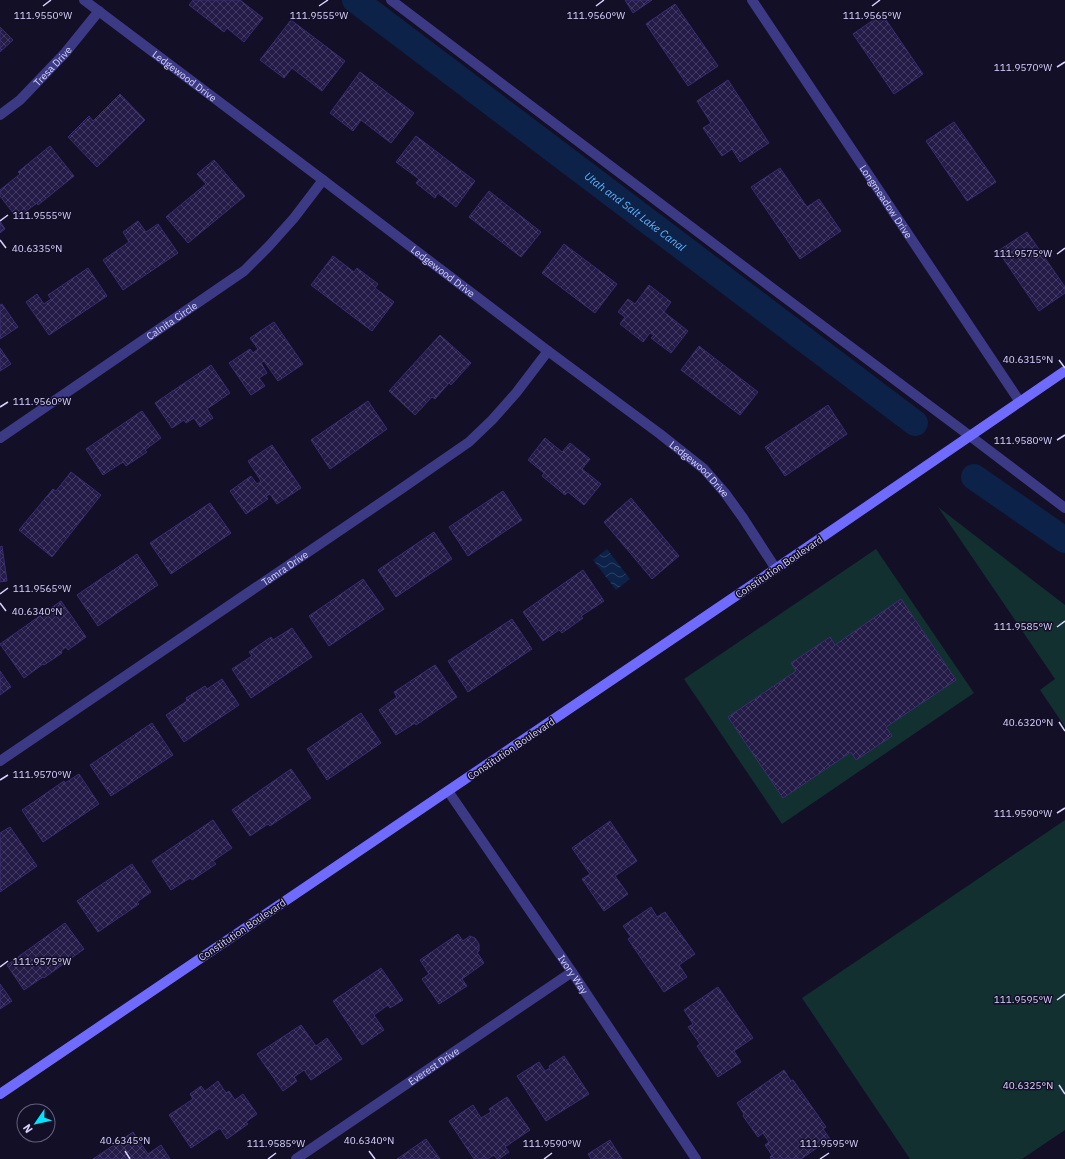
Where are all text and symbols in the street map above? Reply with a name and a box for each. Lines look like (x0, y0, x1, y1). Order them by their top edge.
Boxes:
text: 111.9550°W (14, 9, 72, 22)
text: 111.9555°W (290, 9, 348, 22)
text: 111.9560°W (567, 9, 625, 22)
text: 111.9565°W (843, 9, 901, 22)
street label: Tresa Drive (30, 43, 75, 89)
street label: Ledgewood Drive (150, 47, 220, 105)
text: 111.9570°W (994, 61, 1052, 74)
street label: Longmeadow Drive (857, 162, 916, 241)
water label: Utah and Salt Lake Canal (582, 169, 689, 254)
text: 111.9555°W (13, 209, 71, 222)
text: 40.6335°N (12, 242, 62, 255)
street label: Ledgewood Drive (408, 243, 478, 300)
text: 111.9575°W (994, 247, 1052, 260)
street label: Calnita Circle (143, 298, 200, 343)
text: 40.6315°N (1003, 353, 1053, 366)
text: 111.9560°W (13, 395, 71, 408)
text: 111.9580°W (994, 434, 1052, 447)
street label: Ledgewood Drive (667, 438, 732, 500)
street label: Constitution Boulevard (733, 533, 825, 601)
street label: Tamra Drive (259, 547, 311, 588)
text: 111.9565°W (13, 582, 71, 595)
text: 40.6340°N (12, 605, 62, 618)
text: 111.9585°W (994, 620, 1052, 633)
street label: Constitution Boulevard (465, 715, 557, 783)
text: 40.6320°N (1003, 716, 1053, 729)
text: 111.9570°W (13, 768, 71, 781)
text: 111.9590°W (994, 807, 1052, 820)
street label: Constitution Boulevard (196, 896, 288, 964)
street label: Ivory Way (555, 952, 591, 996)
text: 111.9575°W (13, 955, 71, 968)
text: 111.9595°W (994, 993, 1052, 1006)
street label: Everest Drive (405, 1044, 462, 1088)
text: 40.6325°N (1003, 1079, 1053, 1092)
north arrow (16, 1103, 56, 1143)
text: N (20, 1121, 36, 1136)
text: 40.6345°N (100, 1134, 150, 1147)
text: 40.6340°N (344, 1134, 394, 1147)
text: 111.9585°W (247, 1137, 305, 1150)
text: 111.9590°W (523, 1137, 581, 1150)
text: 111.9595°W (800, 1137, 858, 1150)

